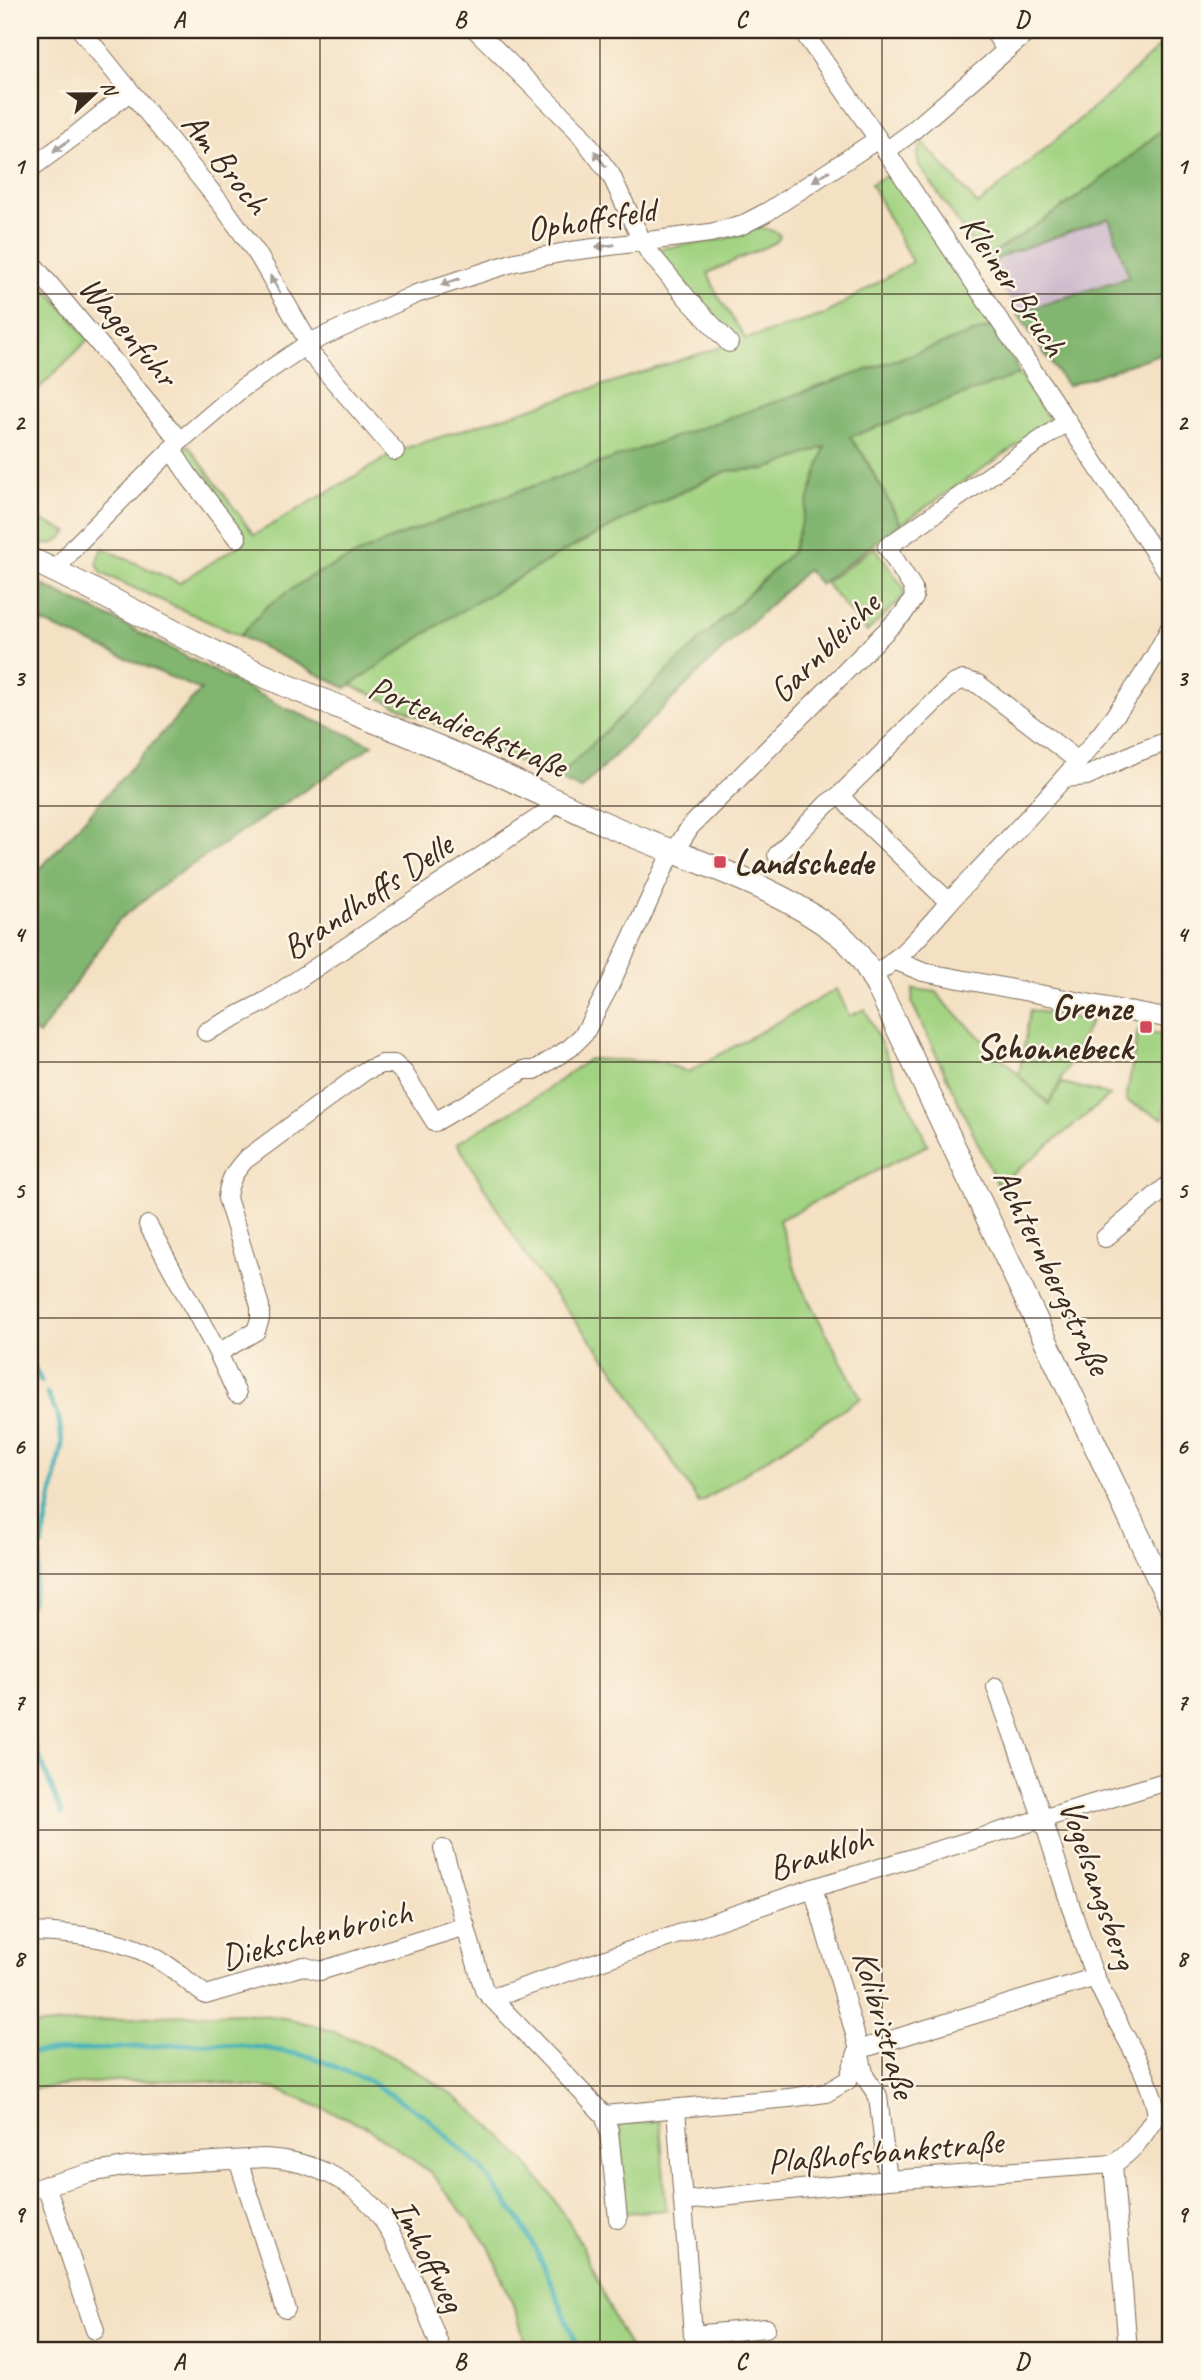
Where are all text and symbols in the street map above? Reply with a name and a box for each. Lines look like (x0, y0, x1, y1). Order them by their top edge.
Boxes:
text: A (173, 5, 187, 34)
text: B (454, 5, 468, 34)
text: C (736, 5, 750, 34)
text: D (1015, 5, 1031, 34)
north arrow (60, 60, 130, 130)
text: N (96, 78, 123, 101)
street label: Am Broch (172, 103, 281, 225)
one-way arrow (52, 139, 70, 153)
one-way arrow (593, 150, 607, 168)
text: 1 (14, 152, 27, 181)
text: 1 (1177, 152, 1190, 181)
one-way arrow (812, 170, 831, 183)
street label: Ophoffsfeld (523, 186, 664, 252)
street label: Kleiner Bruch (950, 206, 1078, 366)
one-way arrow (594, 241, 616, 252)
street label: Wagenfuhr (69, 266, 190, 398)
one-way arrow (269, 275, 281, 294)
one-way arrow (439, 277, 460, 288)
text: 2 (14, 408, 27, 437)
text: 2 (1177, 408, 1190, 437)
street label: Garnbleiche (759, 580, 891, 713)
text: 3 (14, 664, 27, 693)
text: 3 (1177, 664, 1190, 693)
street label: Portendieckstraße (362, 665, 576, 789)
street label: Brandhoffs Delle (273, 821, 464, 970)
place label: Landschede (734, 840, 876, 885)
marker: Landschede (712, 854, 728, 870)
text: 4 (14, 920, 27, 949)
text: 4 (1177, 920, 1190, 949)
place label: Grenze Schonnebeck (976, 985, 1135, 1070)
marker: Grenze Schonnebeck (1138, 1019, 1154, 1035)
street label: Achternbergstraße (983, 1160, 1123, 1384)
text: 5 (14, 1176, 26, 1205)
text: 5 (1177, 1176, 1189, 1205)
text: 6 (14, 1432, 27, 1461)
text: 6 (1177, 1432, 1190, 1461)
text: 7 (14, 1688, 27, 1717)
text: 7 (1177, 1688, 1190, 1717)
street label: Vogelsangsberg (1049, 1794, 1149, 1977)
street label: Braukloh (763, 1815, 879, 1891)
street label: Diekschenbroich (216, 1889, 417, 1980)
text: 8 (14, 1944, 27, 1973)
text: 8 (1177, 1944, 1190, 1973)
street label: Kolibristraße (842, 1945, 928, 2106)
street label: Plaßhofsbankstraße (766, 2119, 1007, 2184)
street label: Imhoffweg (381, 2191, 477, 2321)
text: 9 (14, 2200, 27, 2229)
text: 9 (1177, 2200, 1190, 2229)
text: A (173, 2347, 187, 2376)
text: B (454, 2347, 468, 2376)
text: C (736, 2347, 750, 2376)
text: D (1015, 2347, 1031, 2376)

